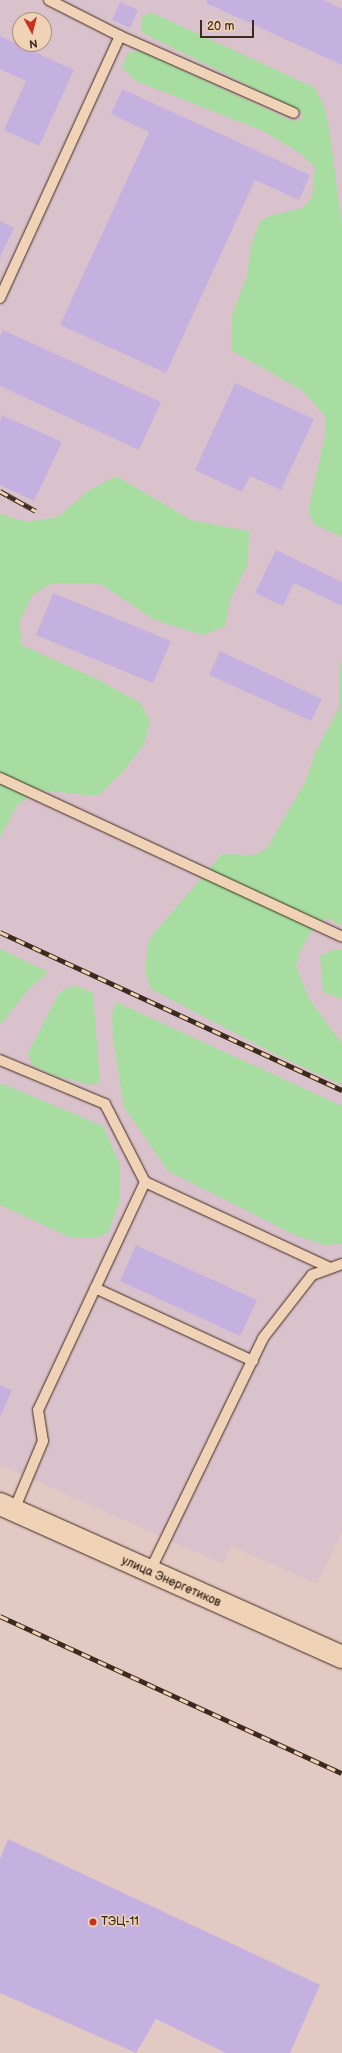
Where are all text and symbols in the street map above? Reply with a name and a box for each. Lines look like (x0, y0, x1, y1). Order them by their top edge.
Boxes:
north arrow (12, 12, 52, 52)
scale bar (202, 12, 256, 38)
text: 20 m (207, 19, 234, 34)
text: N (29, 36, 38, 50)
street label: улица Энергетиков (119, 1554, 223, 1610)
place label: ТЭЦ-11 (101, 1915, 139, 1929)
marker: ТЭЦ-11 (88, 1917, 98, 1927)

